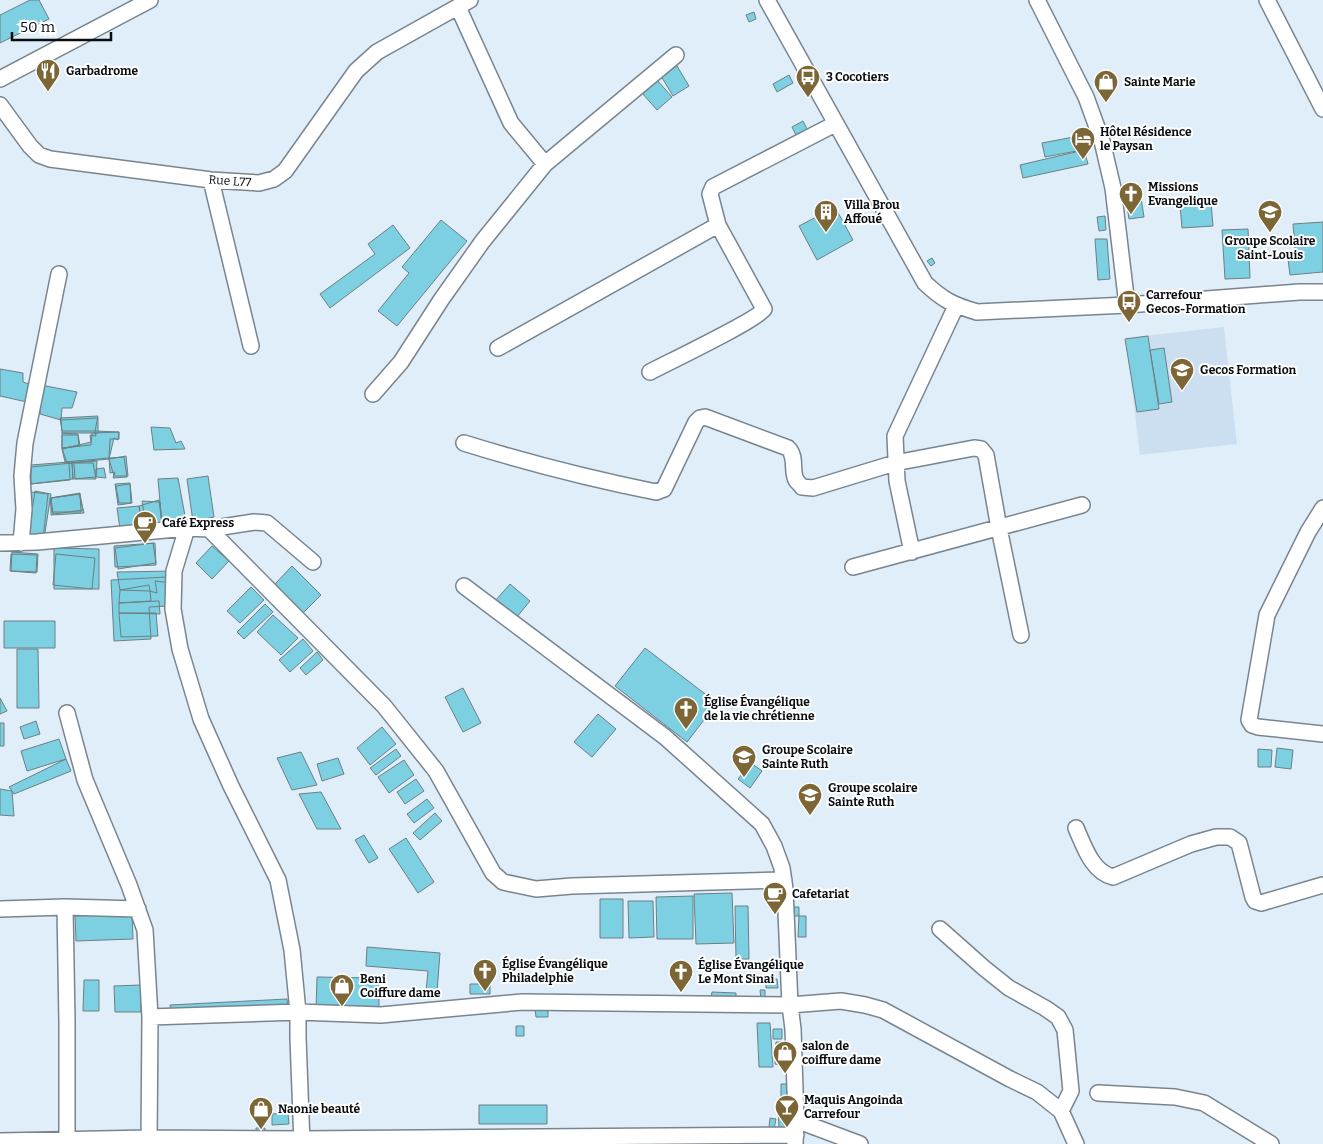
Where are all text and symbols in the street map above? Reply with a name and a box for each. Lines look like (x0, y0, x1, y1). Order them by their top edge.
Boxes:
scale bar (12, 10, 111, 42)
text: 50 m (20, 18, 56, 36)
restaurant icon: Garbadrome (35, 58, 61, 92)
place label: Garbadrome (66, 64, 139, 78)
bus stop icon: 3 Cocotiers (795, 64, 821, 98)
shop icon: Sainte Marie (1093, 69, 1119, 103)
place label: 3 Cocotiers (826, 70, 889, 84)
place label: Sainte Marie (1124, 75, 1196, 89)
place label: Hôtel Résidence le Paysan (1100, 125, 1192, 153)
hotel icon: Hôtel Résidence le Paysan (1070, 126, 1096, 160)
street label: Rue L77 (208, 173, 252, 189)
place label: Missions Evangelique (1148, 180, 1218, 208)
church icon: Missions Evangelique (1118, 181, 1144, 215)
place label: Villa Brou Affoué (844, 198, 900, 226)
building icon: Villa Brou Affoué (813, 199, 839, 233)
school or university icon: Groupe Scolaire Saint-Louis (1257, 199, 1283, 233)
place label: Groupe Scolaire Saint-Louis (1225, 234, 1316, 262)
place label: Carrefour Gecos-Formation (1146, 288, 1246, 316)
bus stop icon: Carrefour Gecos-Formation (1116, 289, 1142, 323)
school or university icon: Gecos Formation (1169, 357, 1195, 391)
place label: Gecos Formation (1200, 363, 1297, 377)
cafe icon: Café Express (132, 510, 158, 544)
place label: Café Express (162, 516, 234, 530)
place label: Église Évangélique de la vie chrétienne (704, 693, 815, 723)
church icon: Église Évangélique de la vie chrétienne (673, 696, 699, 730)
place label: Groupe Scolaire Sainte Ruth (762, 743, 853, 771)
school or university icon: Groupe Scolaire Sainte Ruth (731, 744, 757, 778)
place label: Groupe scolaire Sainte Ruth (828, 781, 918, 809)
school or university icon: Groupe scolaire Sainte Ruth (797, 782, 823, 816)
cafe icon: Cafetariat (762, 881, 788, 915)
place label: Cafetariat (792, 887, 849, 901)
place label: Église Évangélique Philadelphie (502, 955, 608, 985)
place label: Église Évangélique Le Mont Sinai (698, 956, 804, 986)
church icon: Église Évangélique Philadelphie (472, 958, 498, 992)
church icon: Église Évangélique Le Mont Sinai (668, 959, 694, 993)
place label: Beni Coiffure dame (360, 972, 441, 1000)
shop icon: Beni Coiffure dame (329, 973, 355, 1007)
place label: salon de coiffure dame (802, 1039, 882, 1067)
shop icon: salon de coiffure dame (772, 1040, 798, 1074)
place label: Maquis Angoinda Carrefour (804, 1093, 903, 1121)
bar icon: Maquis Angoinda Carrefour (774, 1094, 800, 1128)
shop icon: Naonie beauté (248, 1096, 274, 1130)
place label: Naonie beauté (278, 1102, 361, 1116)

